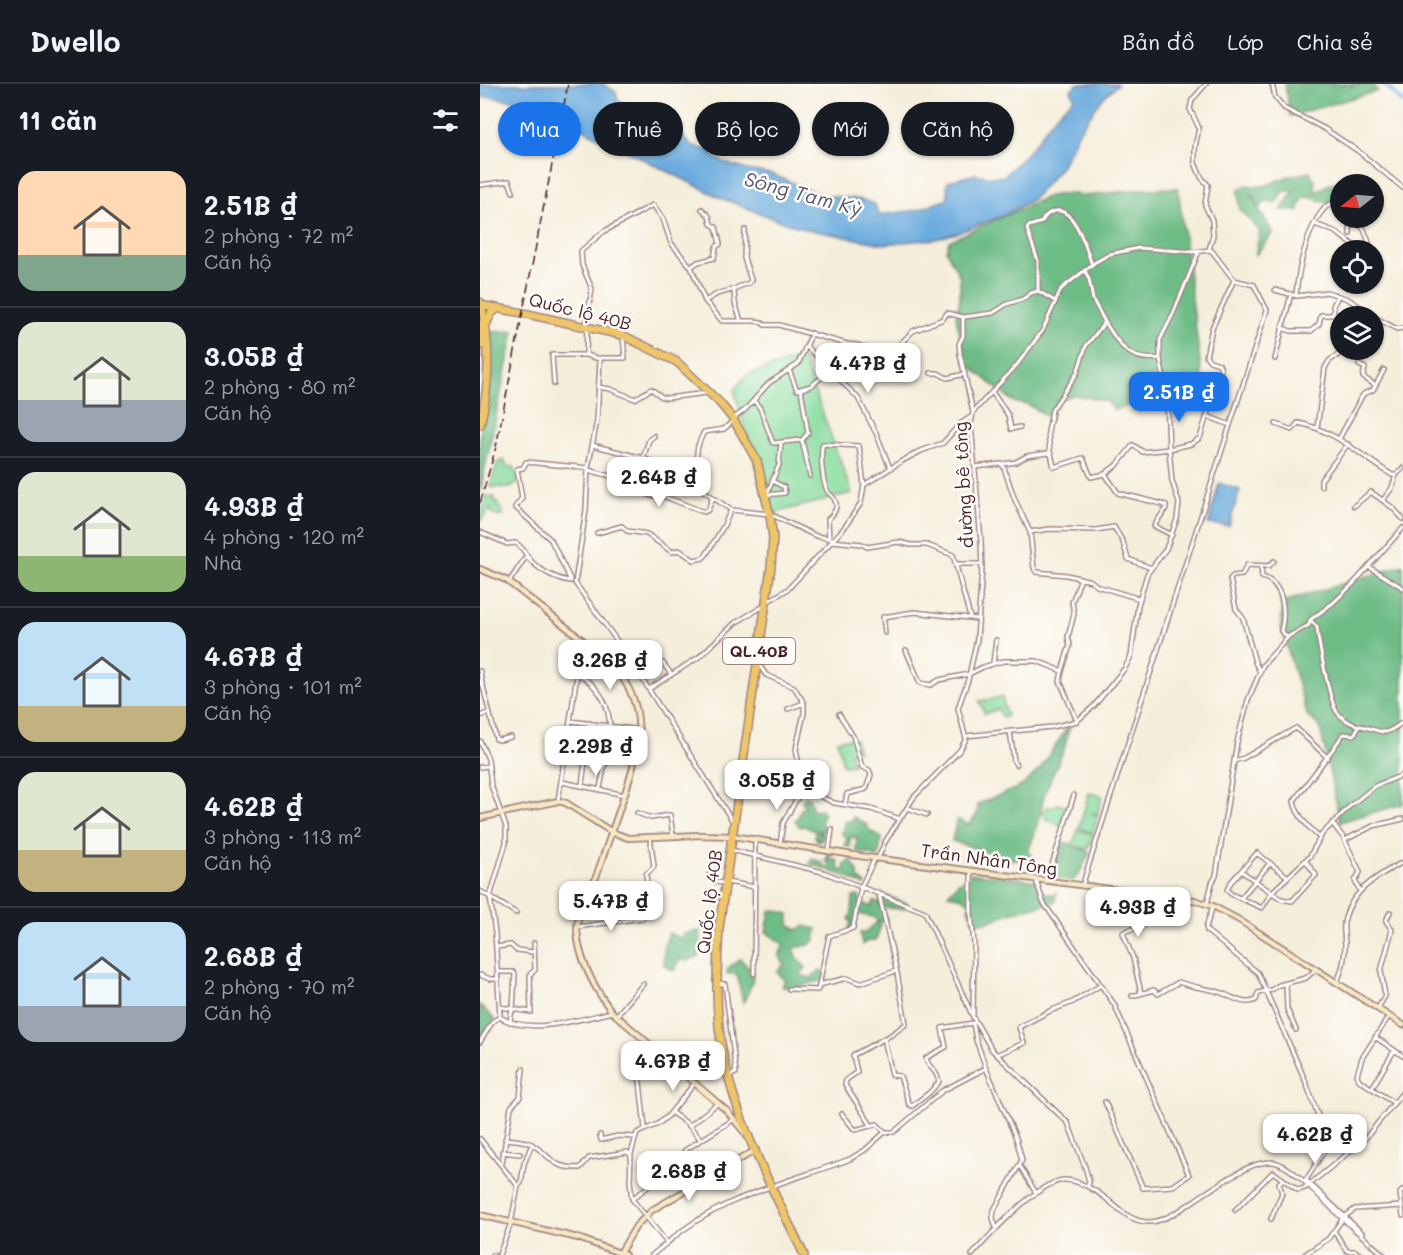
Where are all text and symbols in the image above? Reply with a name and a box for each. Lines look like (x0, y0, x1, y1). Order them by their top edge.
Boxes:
text: Dwello (30, 23, 120, 59)
text: Bản đồ (1122, 28, 1194, 55)
text: Lớp (1227, 28, 1264, 55)
text: Chia sẻ (1297, 28, 1373, 55)
chip: Mua (498, 102, 581, 156)
chip: Thuê (593, 102, 683, 156)
chip: Bộ lọc (695, 102, 800, 156)
chip: Mới (812, 102, 889, 156)
chip: Căn hộ (901, 102, 1014, 156)
text: 11 căn (18, 103, 97, 137)
icon: filters (429, 104, 462, 137)
water label: Sông Tam Kỳ (742, 165, 865, 221)
north arrow (1330, 174, 1384, 228)
map controls (1330, 174, 1384, 360)
text: 2.51B ₫ (204, 188, 298, 222)
icon: home (66, 195, 138, 267)
text: 2 phòng · 72 m² (204, 222, 353, 248)
button: locate (1330, 240, 1384, 294)
text: Căn hộ (204, 248, 271, 274)
street label: Quốc lộ 40B (527, 287, 634, 335)
button: layers (1330, 306, 1384, 360)
text: 3.05B ₫ (204, 339, 304, 373)
pin: 4.47B ₫ (813, 343, 923, 394)
icon: home (66, 346, 138, 418)
text: 4.47B ₫ (830, 349, 906, 375)
pin: 2.51B ₫ (1124, 372, 1234, 423)
text: 2 phòng · 80 m² (204, 373, 356, 399)
text: 2.51B ₫ (1143, 378, 1215, 404)
text: Căn hộ (204, 399, 271, 425)
street label: đường bê tông (948, 421, 978, 549)
pin: 2.64B ₫ (604, 457, 714, 508)
text: 2.64B ₫ (621, 463, 697, 489)
text: 4.93B ₫ (204, 489, 304, 523)
icon: home (66, 496, 138, 568)
text: 4 phòng · 120 m² (204, 523, 364, 549)
text: Nhà (204, 549, 243, 575)
road number: QL.40B (723, 638, 795, 664)
text: 4.67B ₫ (204, 639, 303, 673)
pin: 3.26B ₫ (555, 640, 665, 691)
icon: home (66, 646, 138, 718)
text: 3.26B ₫ (572, 646, 648, 672)
text: 3 phòng · 101 m² (204, 673, 362, 699)
text: Căn hộ (204, 699, 271, 725)
pin: 2.29B ₫ (541, 726, 651, 777)
text: 2.29B ₫ (559, 732, 633, 758)
pin: 3.05B ₫ (722, 760, 832, 811)
text: 3.05B ₫ (739, 766, 815, 792)
text: 4.62B ₫ (204, 789, 303, 823)
icon: home (66, 796, 138, 868)
text: 3 phòng · 113 m² (204, 823, 361, 849)
street label: Trần Nhân Tông (919, 838, 1059, 880)
street label: Quốc lộ 40B (691, 848, 727, 955)
text: Căn hộ (204, 849, 271, 875)
pin: 5.47B ₫ (556, 881, 666, 932)
text: 5.47B ₫ (573, 887, 649, 913)
pin: 4.93B ₫ (1083, 887, 1193, 938)
text: 4.93B ₫ (1099, 893, 1177, 919)
text: 2.68B ₫ (204, 939, 303, 973)
icon: home (66, 946, 138, 1018)
text: 2 phòng · 70 m² (204, 973, 355, 999)
text: Căn hộ (204, 999, 271, 1025)
pin: 4.67B ₫ (618, 1041, 728, 1092)
text: 4.67B ₫ (635, 1047, 711, 1073)
pin: 4.62B ₫ (1260, 1114, 1370, 1165)
text: 4.62B ₫ (1277, 1120, 1353, 1146)
pin: 2.68B ₫ (634, 1151, 744, 1202)
text: 2.68B ₫ (651, 1157, 727, 1183)

